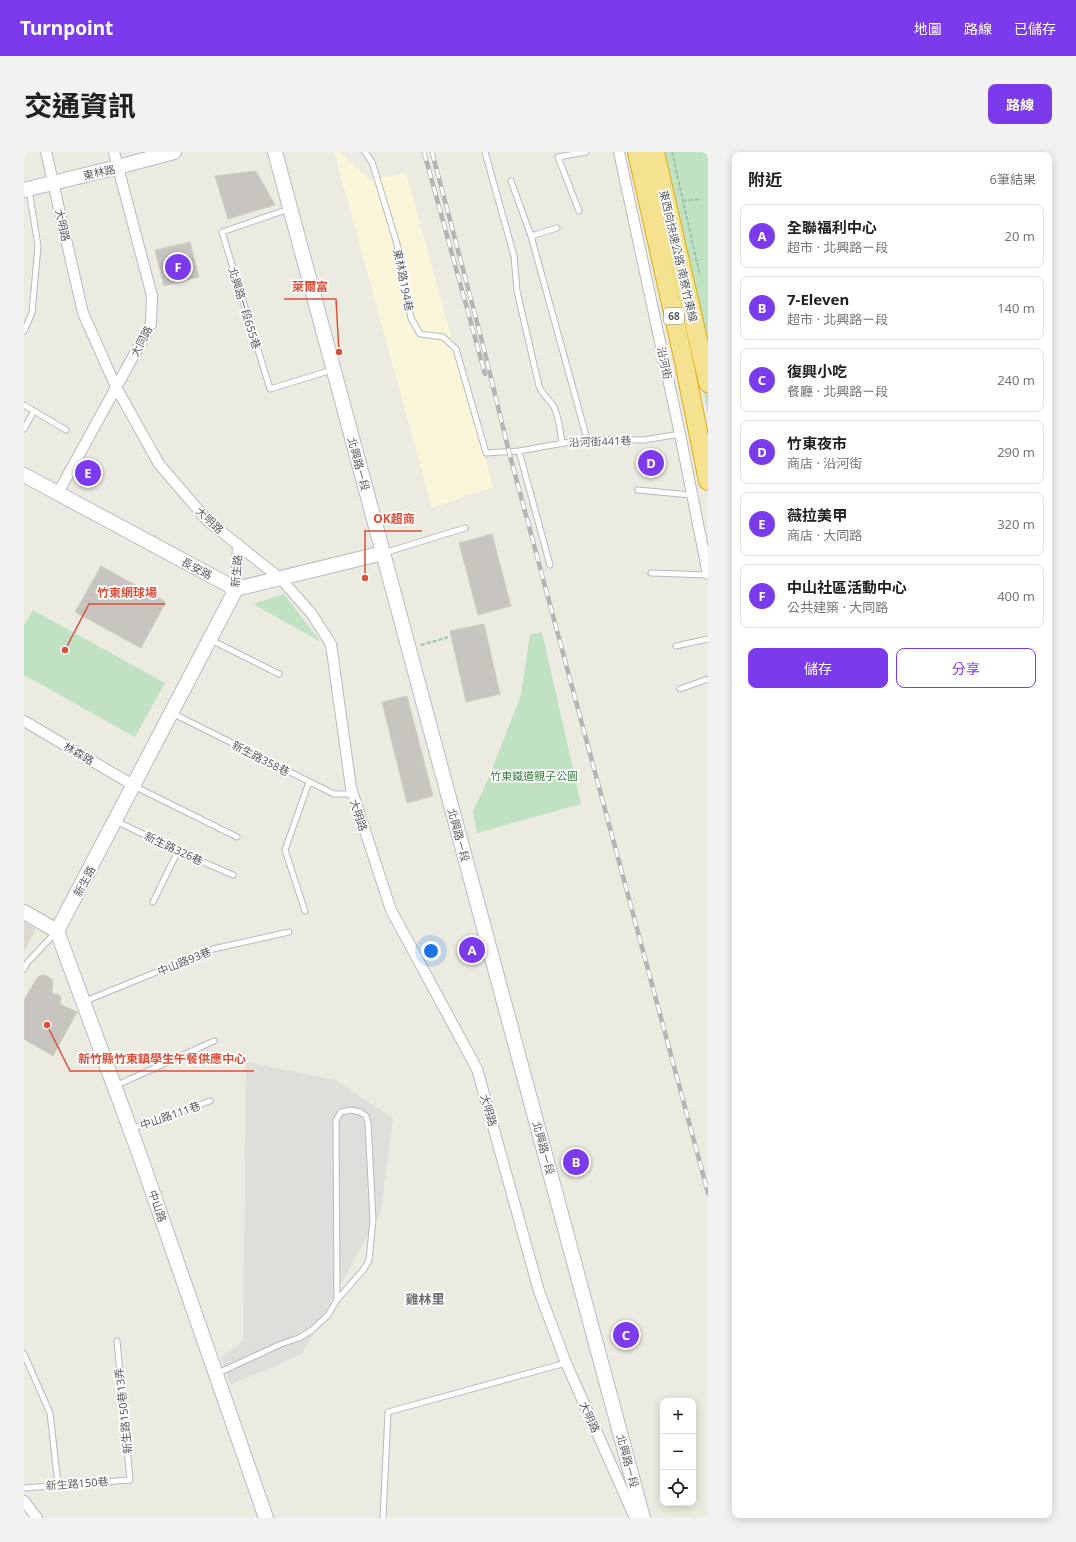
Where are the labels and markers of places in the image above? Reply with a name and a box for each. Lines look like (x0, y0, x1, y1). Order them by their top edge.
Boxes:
pin: F (165, 252, 191, 282)
callout: 萊爾富 (284, 275, 336, 299)
pin: D (638, 448, 664, 478)
pin: E (75, 458, 101, 488)
callout: OK超商 (365, 507, 422, 531)
callout: 竹東網球場 (89, 580, 165, 604)
pin: A (459, 935, 485, 965)
callout: 新竹縣竹東鎮學生午餐供應中心 (70, 1047, 254, 1071)
pin: B (563, 1147, 589, 1177)
pin: C (613, 1320, 639, 1350)

